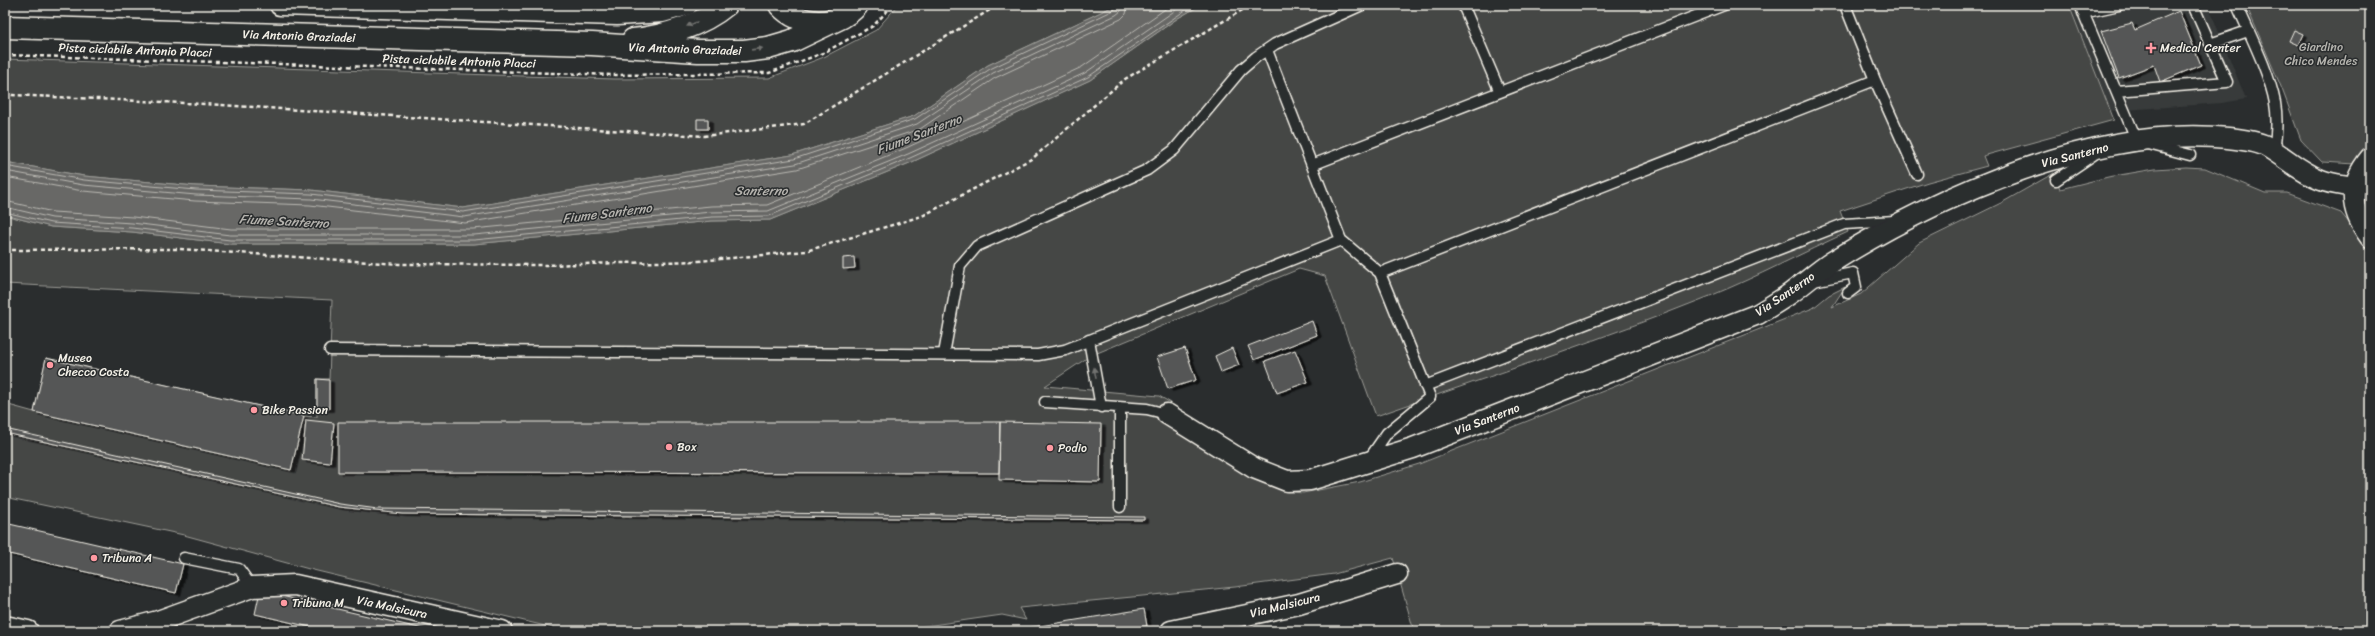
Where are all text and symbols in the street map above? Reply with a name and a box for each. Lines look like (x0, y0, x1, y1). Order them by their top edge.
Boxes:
one-way arrow (687, 21, 698, 27)
street label: Via Antonio Graziadei (242, 23, 357, 49)
street label: Pista ciclabile Antonio Placci (58, 36, 213, 64)
street label: Via Antonio Graziadei (628, 36, 743, 62)
park label: Giardino Chico Mendes (2285, 36, 2358, 72)
place label: Medical Center (2160, 37, 2242, 59)
marker: Medical Center (2145, 42, 2157, 54)
one-way arrow (751, 46, 763, 52)
street label: Pista ciclabile Antonio Placci (382, 47, 537, 75)
water label: Fiume Santerno (873, 107, 966, 161)
street label: Via Santerno (2039, 136, 2111, 174)
water label: Santerno (735, 179, 789, 202)
water label: Fiume Santerno (561, 196, 654, 230)
water label: Fiume Santerno (239, 207, 331, 235)
street label: Via Santerno (1750, 266, 1820, 322)
place label: Museo Checco Costa (58, 347, 129, 383)
marker: Museo Checco Costa (45, 360, 55, 370)
one-way arrow (1092, 367, 1098, 380)
street label: Via Santerno (1451, 396, 1523, 442)
place label: Bike Passion (262, 399, 328, 421)
marker: Bike Passion (249, 405, 259, 415)
place label: Box (677, 436, 698, 458)
place label: Podio (1058, 437, 1087, 459)
marker: Box (664, 442, 674, 452)
marker: Podio (1045, 443, 1055, 453)
place label: Tribuna A (102, 547, 152, 569)
marker: Tribuna A (89, 553, 99, 563)
street label: Via Malsicura (1248, 586, 1322, 624)
street label: Via Malsicura (355, 589, 429, 625)
place label: Tribuna M (292, 592, 344, 614)
marker: Tribuna M (279, 598, 289, 608)

